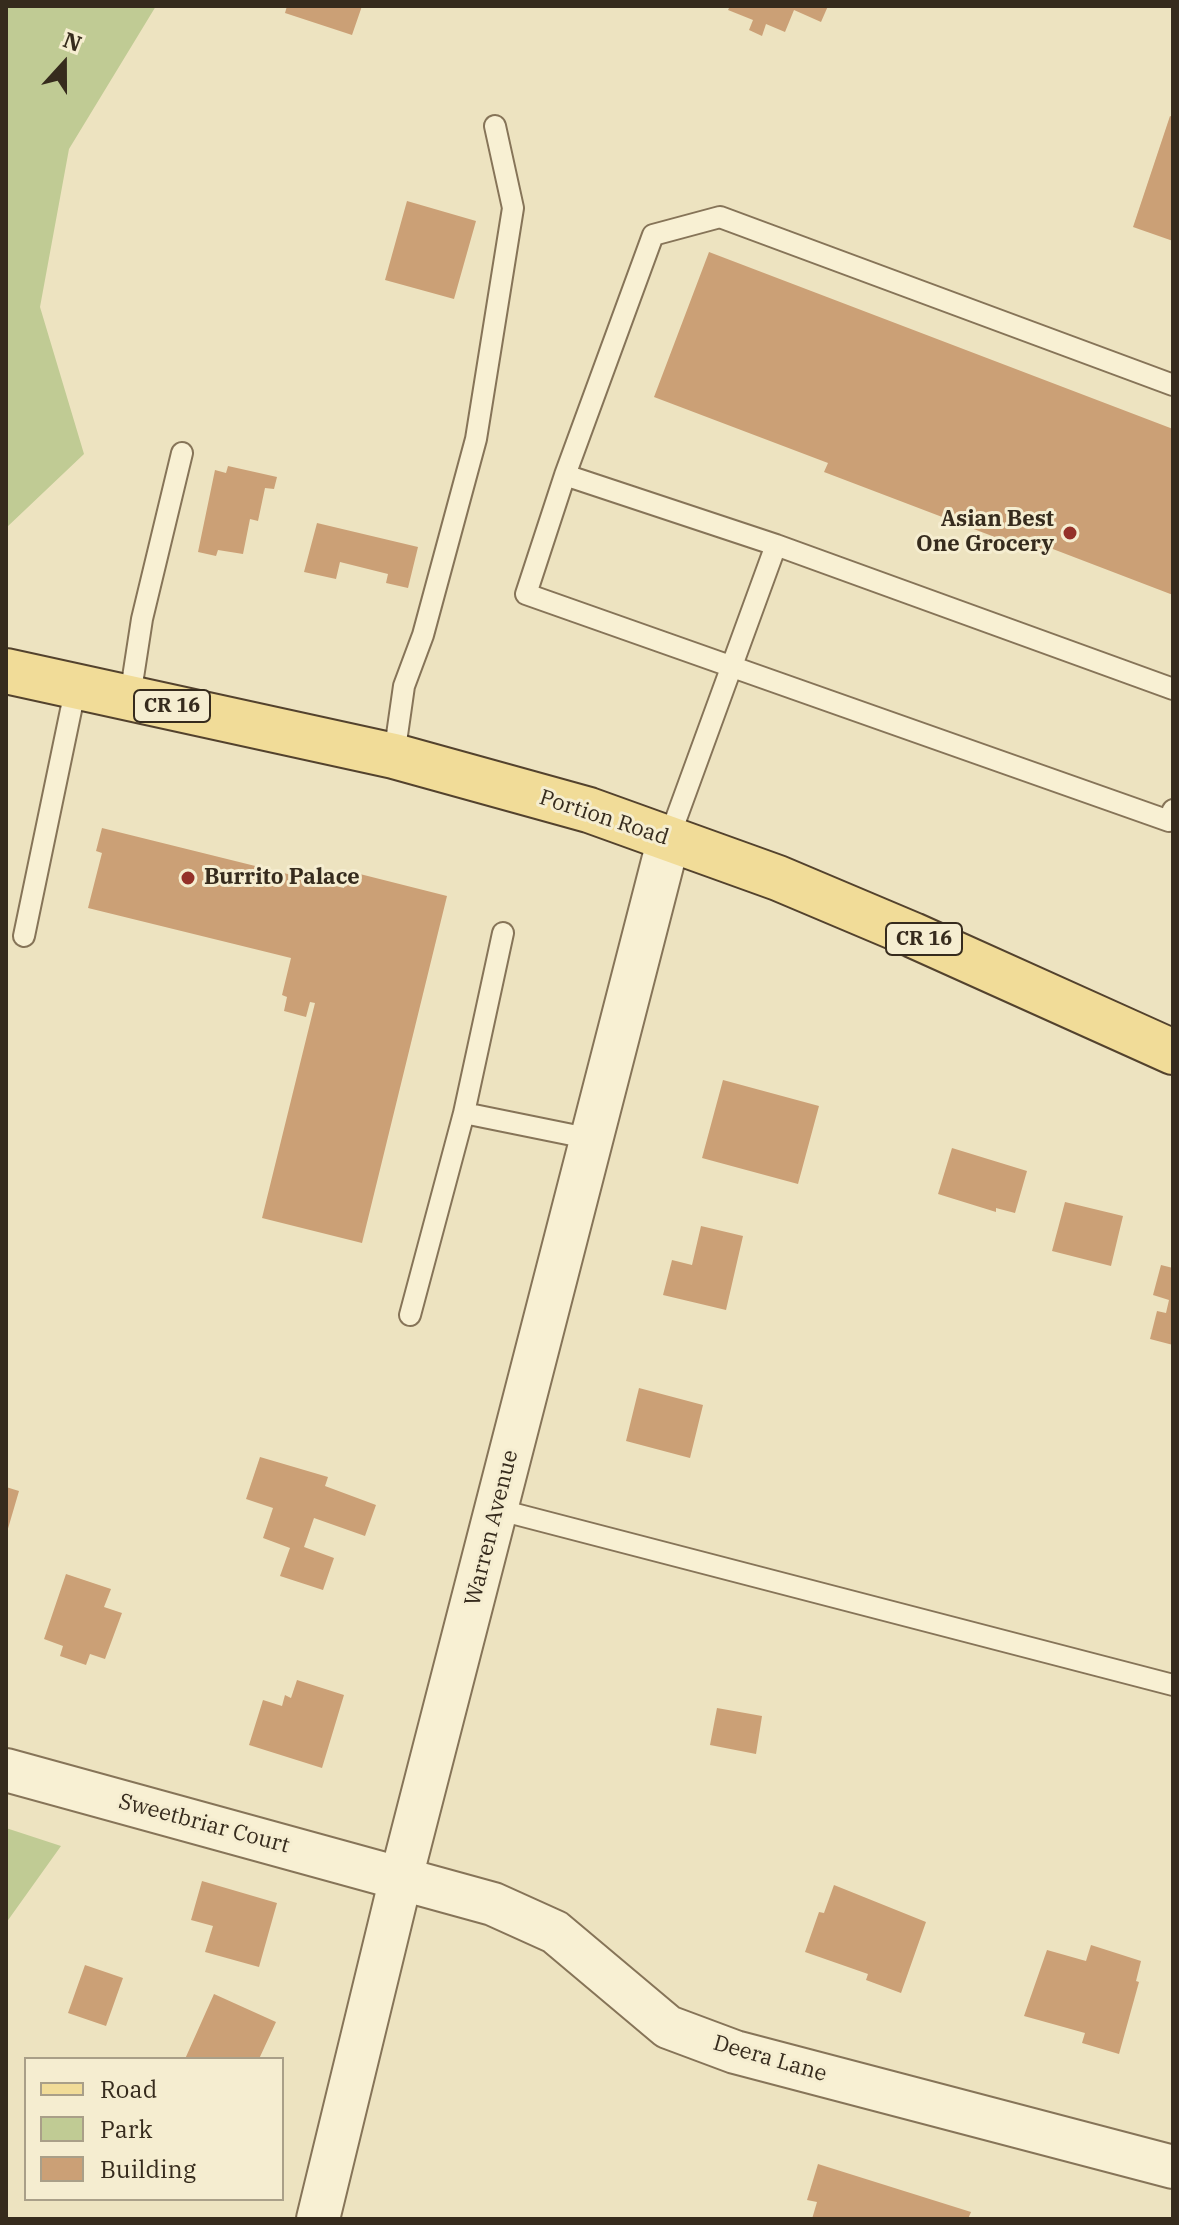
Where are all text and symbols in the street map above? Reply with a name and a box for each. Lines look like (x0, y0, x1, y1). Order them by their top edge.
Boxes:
north arrow (24, 24, 104, 104)
text: N (59, 24, 86, 58)
place label: Asian Best One Grocery (916, 507, 1054, 558)
marker: Asian Best One Grocery (1061, 524, 1079, 542)
road number: CR 16 (134, 690, 210, 722)
street label: Portion Road (536, 785, 672, 851)
place label: Burrito Palace (204, 865, 360, 891)
marker: Burrito Palace (179, 869, 197, 887)
road number: CR 16 (886, 923, 962, 955)
street label: Warren Avenue (460, 1447, 524, 1609)
street label: Sweetbriar Court (116, 1789, 292, 1859)
street label: Deera Lane (710, 2030, 830, 2088)
legend (24, 2057, 284, 2201)
text: Road (100, 2073, 157, 2105)
text: Park (100, 2113, 152, 2145)
text: Building (100, 2153, 196, 2185)

